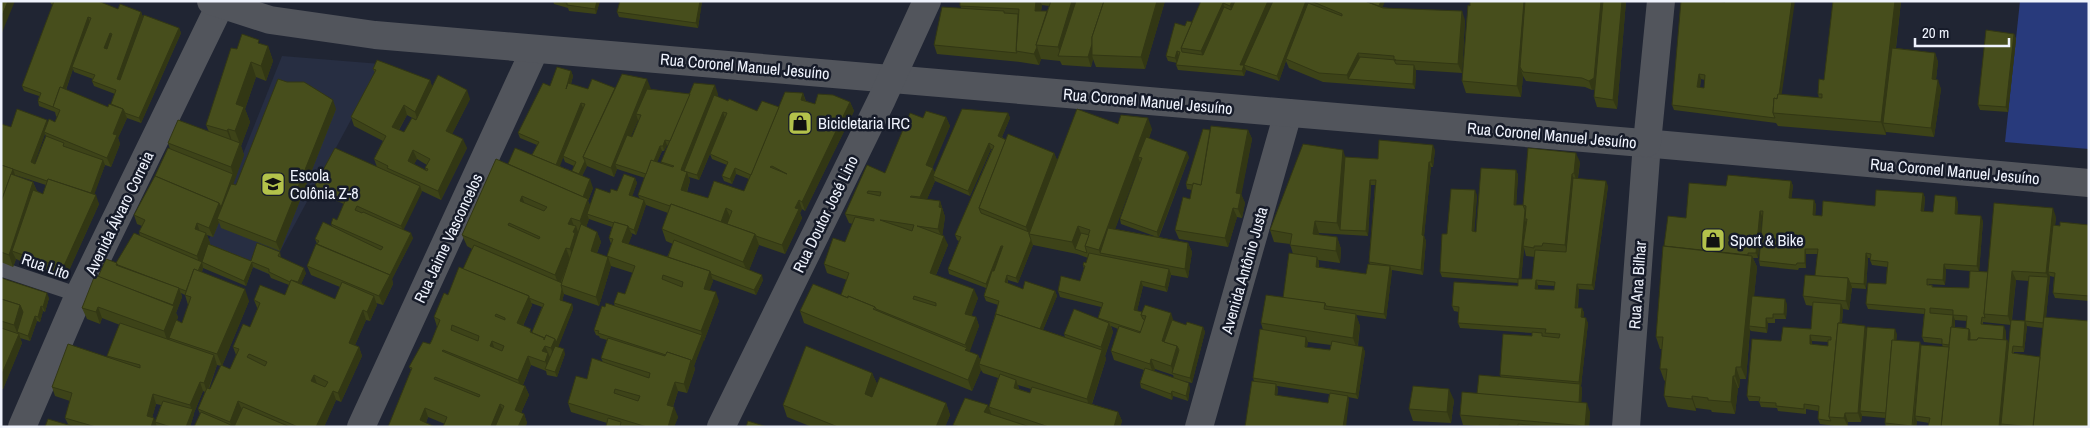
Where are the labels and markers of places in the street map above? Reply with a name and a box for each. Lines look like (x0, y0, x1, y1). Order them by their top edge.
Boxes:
shop icon: Bicicletaria IRC (787, 110, 813, 136)
place label: Bicicletaria IRC (818, 112, 910, 134)
place label: Escola Colônia Z-8 (290, 164, 359, 204)
school or university icon: Escola Colônia Z-8 (260, 171, 286, 197)
shop icon: Sport & Bike (1700, 227, 1726, 253)
place label: Sport & Bike (1730, 229, 1804, 251)

